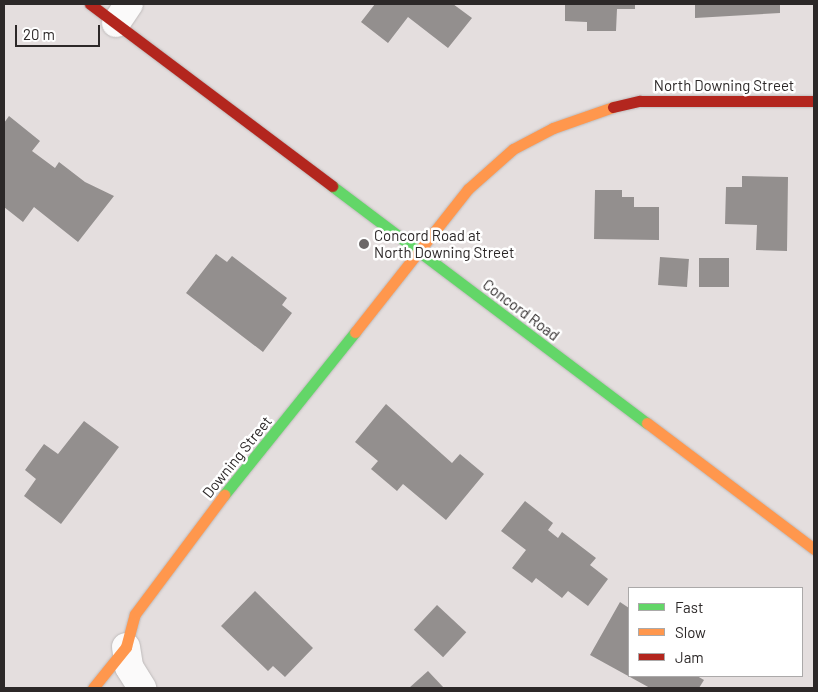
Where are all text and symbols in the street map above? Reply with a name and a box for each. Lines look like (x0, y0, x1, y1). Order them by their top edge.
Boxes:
scale bar (18, 15, 102, 47)
text: 20 m (23, 25, 55, 43)
street label: North Downing Street (654, 77, 794, 95)
place label: Concord Road at North Downing Street (374, 226, 514, 261)
marker: Concord Road at North Downing Street (358, 238, 370, 250)
street label: Concord Road (479, 275, 563, 345)
street label: Downing Street (199, 413, 275, 501)
legend (628, 587, 803, 677)
text: Fast (675, 598, 703, 616)
text: Slow (675, 623, 706, 641)
text: Jam (675, 648, 704, 666)

